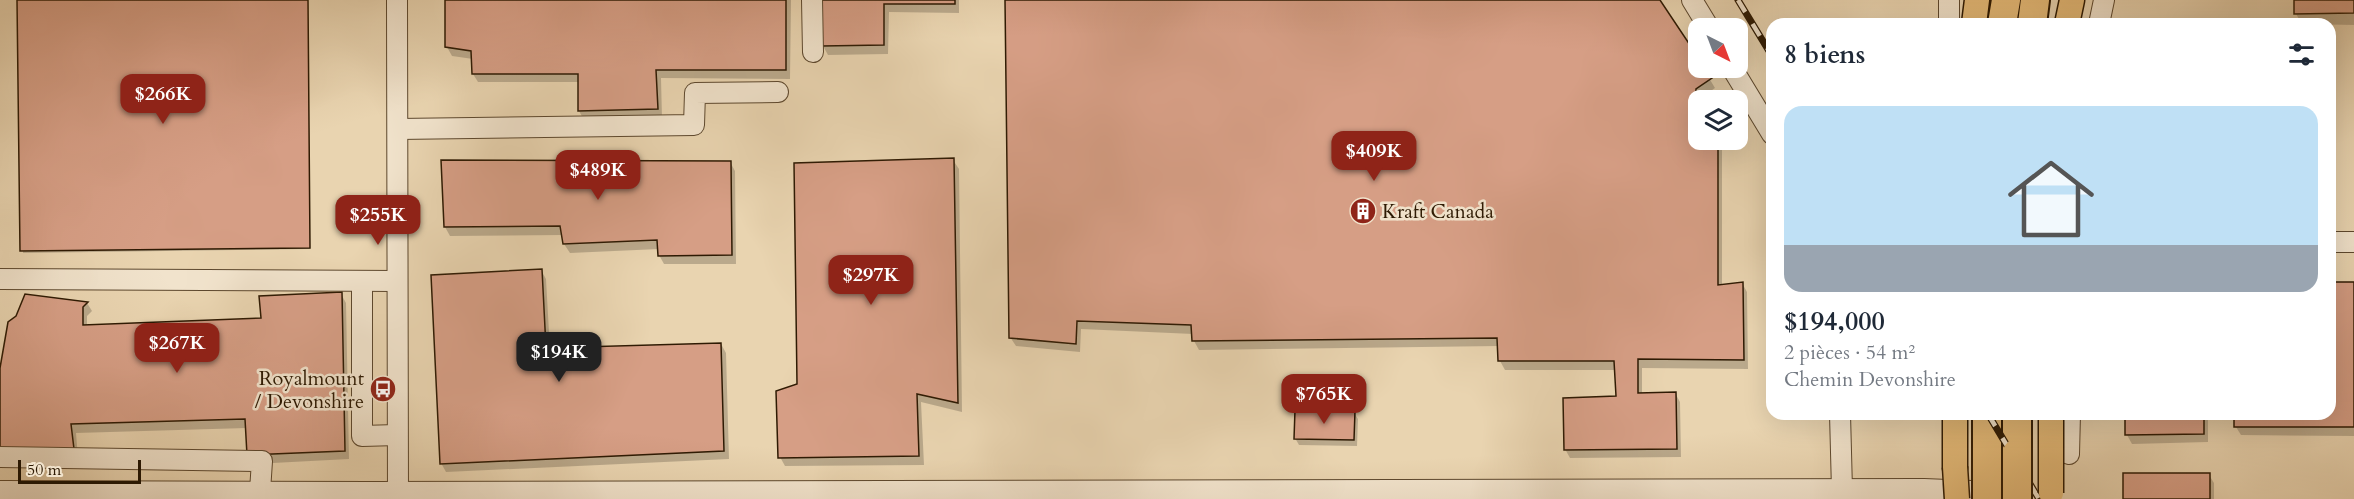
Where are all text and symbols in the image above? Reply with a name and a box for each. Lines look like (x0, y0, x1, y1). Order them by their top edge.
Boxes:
north arrow (1688, 18, 1748, 78)
map controls (1688, 18, 1748, 150)
text: 8 biens (1784, 37, 1865, 72)
icon: filters (2285, 38, 2318, 71)
pin: $266K (121, 74, 205, 125)
text: $266K (134, 80, 192, 107)
button: layers (1688, 90, 1748, 150)
pin: $409K (1332, 131, 1416, 182)
text: $409K (1345, 137, 1403, 164)
icon: home (1997, 145, 2105, 253)
pin: $489K (556, 150, 640, 201)
text: $489K (569, 156, 627, 183)
pin: $255K (336, 195, 420, 246)
building icon: Kraft Canada (1348, 196, 1378, 226)
place label: Kraft Canada (1382, 198, 1494, 225)
text: $255K (349, 201, 407, 228)
pin: $297K (829, 255, 913, 306)
text: $297K (842, 261, 900, 288)
text: $194,000 (1784, 304, 1885, 339)
pin: $267K (135, 323, 219, 374)
text: $267K (148, 329, 206, 356)
pin: $194K (517, 332, 601, 383)
text: $194K (530, 338, 588, 365)
text: 2 pièces · 54 m² (1784, 339, 1915, 366)
place label: Royalmount / Devonshire (255, 365, 365, 415)
text: Chemin Devonshire (1784, 366, 1956, 393)
bus stop icon: Royalmount / Devonshire (368, 374, 398, 404)
pin: $765K (1282, 374, 1366, 425)
text: $765K (1295, 380, 1353, 407)
scale bar (18, 457, 141, 484)
text: 50 m (27, 459, 61, 481)

